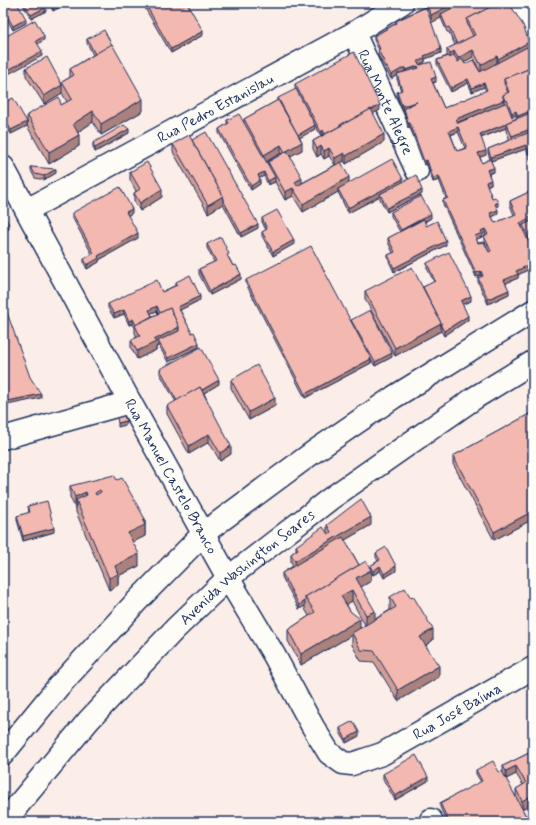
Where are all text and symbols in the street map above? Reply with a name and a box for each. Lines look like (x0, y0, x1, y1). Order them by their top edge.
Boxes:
street label: Rua Monte Alegre (352, 47, 417, 158)
street label: Rua Pedro Estanislau (154, 69, 277, 149)
street label: Rua Manuel Castelo Branco (119, 395, 222, 558)
street label: Avenida Washington Soares (176, 505, 320, 630)
street label: Rua José Baíma (410, 679, 506, 745)

